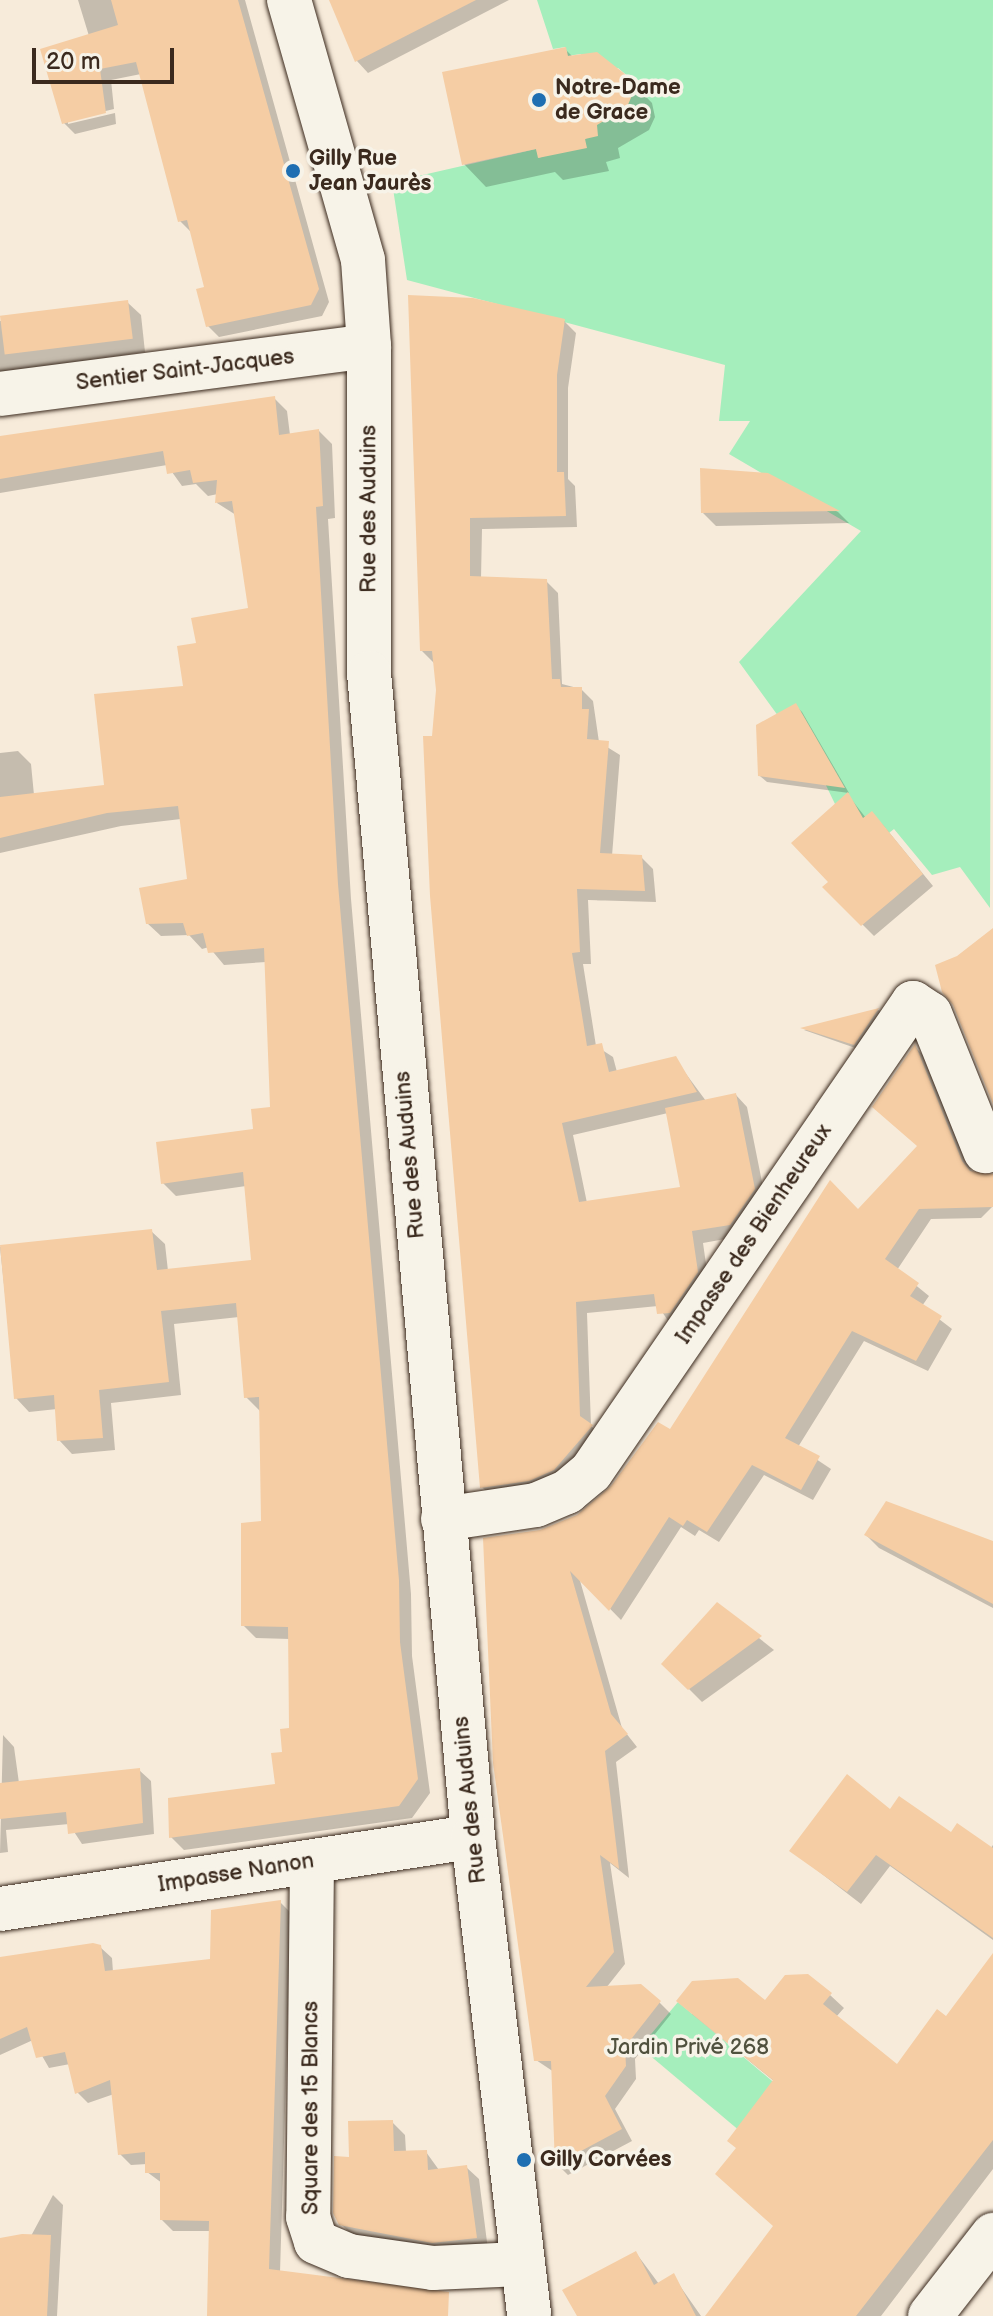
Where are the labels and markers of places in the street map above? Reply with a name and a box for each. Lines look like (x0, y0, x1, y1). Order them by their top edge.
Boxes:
place label: Notre-Dame de Grace (555, 74, 681, 126)
marker: Notre-Dame de Grace (530, 91, 548, 109)
place label: Gilly Rue Jean Jaurès (309, 145, 431, 196)
marker: Gilly Rue Jean Jaurès (284, 162, 302, 180)
place label: Gilly Corvées (540, 2147, 672, 2173)
marker: Gilly Corvées (515, 2151, 533, 2169)

